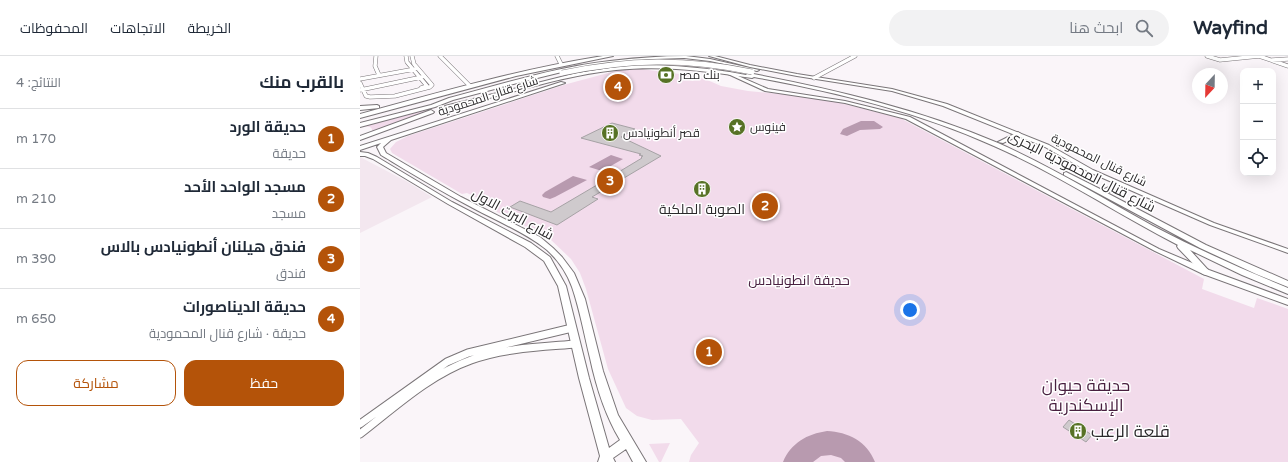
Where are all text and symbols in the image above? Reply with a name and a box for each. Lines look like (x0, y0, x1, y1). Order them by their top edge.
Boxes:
search box (889, 10, 1169, 46)
icon: search (1133, 17, 1155, 39)
text: Wayfind (1193, 17, 1268, 39)
text: ابحث هنا (1069, 19, 1123, 37)
text: المحفوظات (20, 20, 88, 37)
text: الاتجاهات (110, 20, 166, 37)
text: الخريطة (188, 20, 231, 37)
bank icon: بنك مصر (656, 65, 676, 85)
place label: بنك مصر (678, 68, 720, 82)
north arrow (1192, 68, 1228, 104)
map controls (1240, 68, 1276, 176)
button: + (1240, 68, 1276, 104)
text: بالقرب منك (259, 72, 344, 93)
pin: 4 (605, 72, 631, 102)
street label: شارع قنال المحمودية (436, 73, 540, 120)
text: النتائج: 4 (16, 75, 61, 91)
button: − (1240, 104, 1276, 140)
place icon: فينوس (727, 117, 747, 137)
text: حديقة الورد (229, 118, 306, 136)
place label: فينوس (750, 120, 786, 134)
building icon: قصر أنطونيادس (600, 123, 620, 143)
place label: قصر أنطونيادس (623, 125, 700, 140)
street label: شارع قنال المحمودية البحرى (1005, 127, 1158, 216)
text: 170 m (16, 131, 56, 147)
text: 1 (327, 131, 335, 147)
street label: شارع قنال المحمودية (1048, 131, 1149, 190)
button: locate (1240, 140, 1276, 176)
text: حديقة (273, 146, 306, 162)
pin: 3 (597, 166, 623, 196)
text: مسجد الواحد الأحد (184, 178, 306, 196)
building icon: الصوبة الملكية (692, 179, 712, 199)
street label: شارع البرت الاول (469, 185, 557, 244)
text: 210 m (16, 191, 56, 207)
text: 2 (327, 191, 335, 207)
pin: 2 (752, 191, 778, 221)
place label: الصوبة الملكية (659, 201, 745, 218)
text: مسجد (272, 206, 306, 222)
text: فندق هيلنان أنطونيادس بالاس (101, 238, 306, 256)
text: 390 m (16, 251, 56, 267)
text: 3 (327, 251, 335, 267)
text: فندق (276, 266, 306, 282)
park label: حديقة انطونيادس (748, 272, 850, 289)
text: حديقة الديناصورات (183, 298, 306, 316)
your location (900, 300, 920, 320)
text: 650 m (16, 311, 56, 327)
text: 4 (327, 311, 335, 327)
text: حديقة · شارع قنال المحمودية (149, 326, 306, 342)
pin: 1 (696, 337, 722, 367)
button: مشاركة (16, 360, 176, 406)
button: حفظ (184, 360, 344, 406)
park label: حديقة حيوان الإسكندرية (1042, 375, 1130, 416)
building icon: قلعة الرعب (1068, 421, 1088, 441)
place label: قلعة الرعب (1091, 421, 1170, 442)

